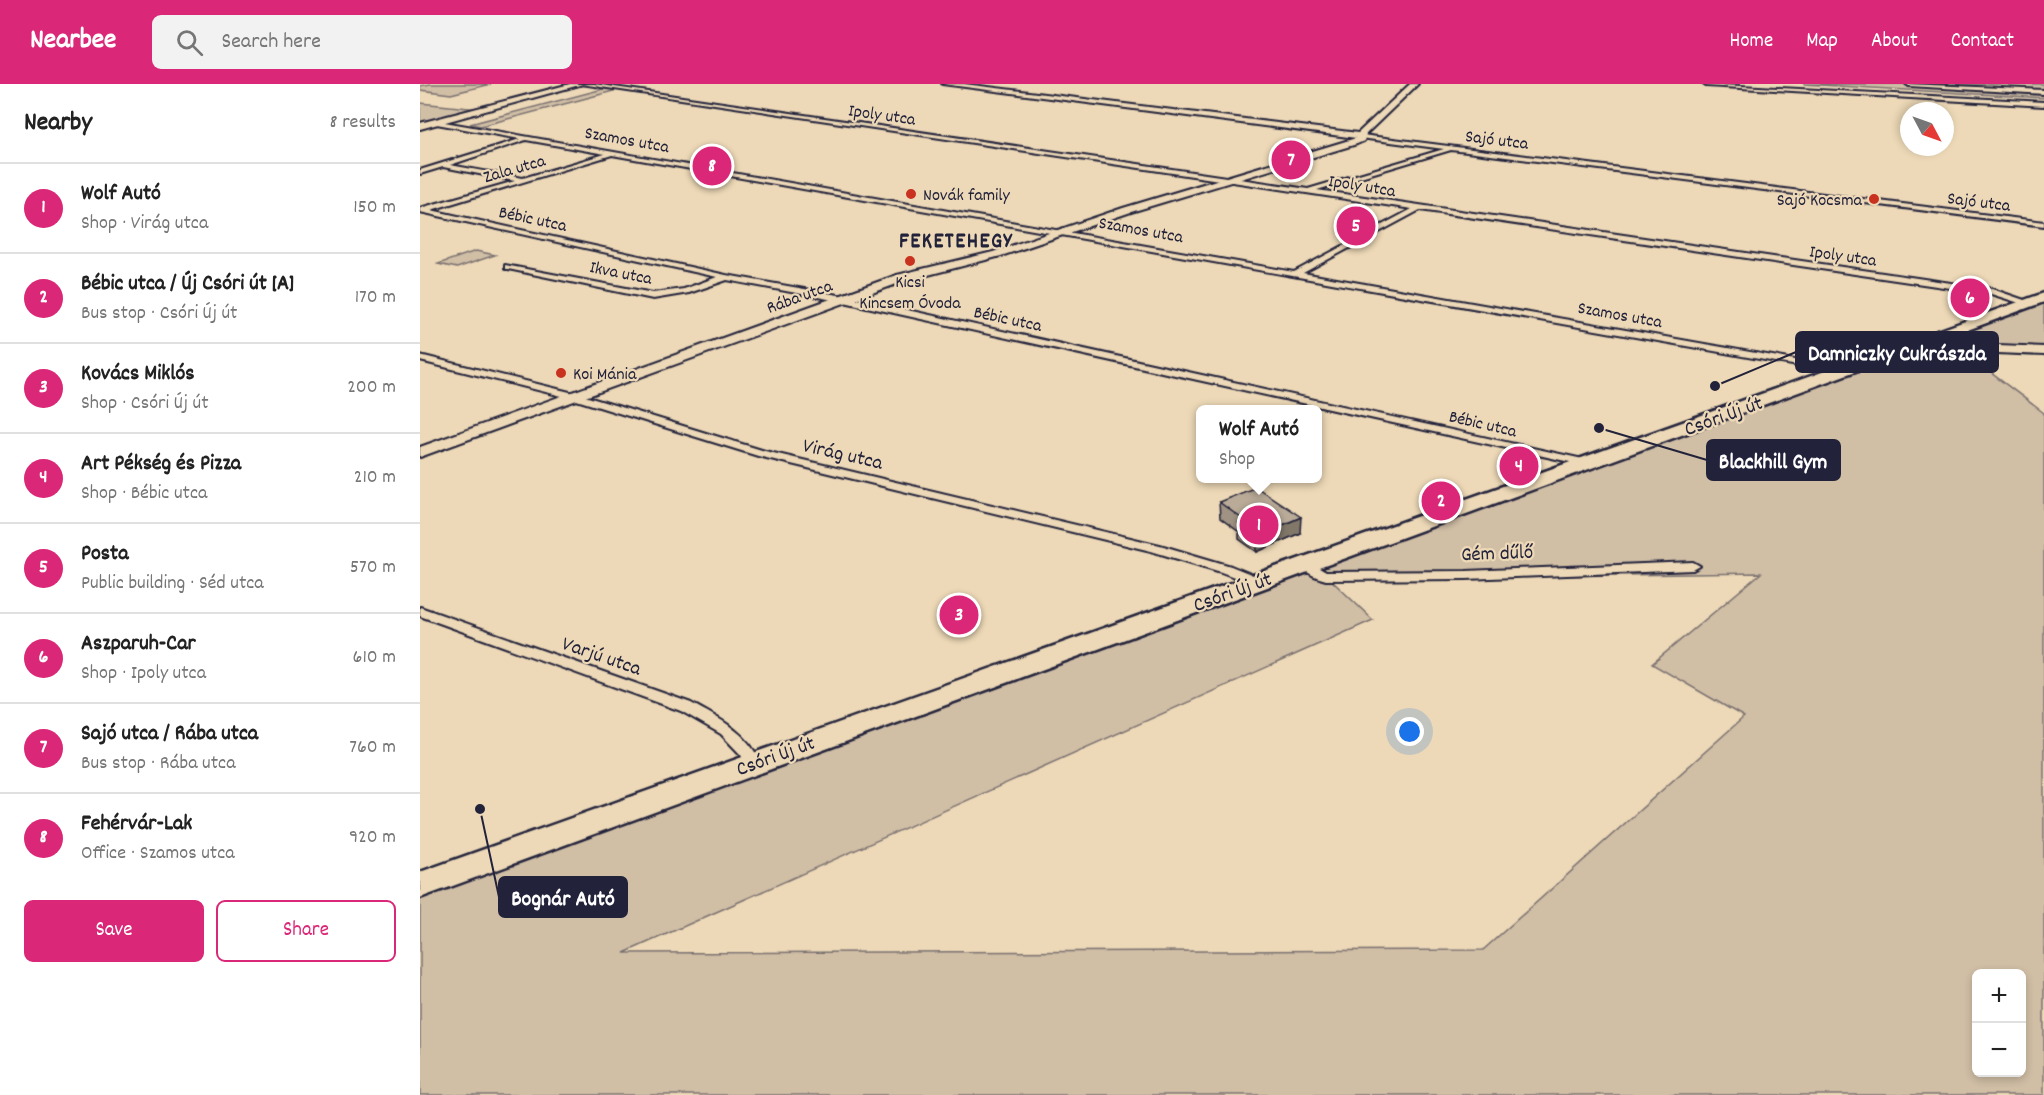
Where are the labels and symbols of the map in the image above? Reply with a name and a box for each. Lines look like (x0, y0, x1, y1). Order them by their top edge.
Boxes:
street label: Ipoly utca (846, 99, 917, 134)
north arrow (1900, 102, 1954, 156)
street label: Szamos utca (582, 122, 671, 161)
street label: Sajó utca (1464, 125, 1530, 158)
pin: 7 (1272, 138, 1310, 182)
pin: 8 (692, 144, 732, 188)
street label: Zala utca (481, 150, 549, 191)
street label: Ipoly utca (1326, 170, 1398, 205)
place label: Novák family (923, 184, 1011, 209)
marker: Novák family (904, 187, 918, 201)
street label: Sajó utca (1946, 187, 2012, 220)
place label: Sajó Kocsma (1777, 189, 1863, 214)
marker: Sajó Kocsma (1867, 192, 1881, 206)
street label: Bébic utca (496, 201, 569, 240)
pin: 5 (1336, 204, 1376, 248)
street label: Szamos utca (1096, 212, 1185, 251)
district label: FEKETEHEGY (899, 227, 1013, 258)
street label: Ipoly utca (1807, 240, 1878, 275)
marker: Kicsi Kincsem Óvoda (903, 254, 917, 268)
street label: Ikva utca (587, 256, 654, 293)
place label: Kicsi Kincsem Óvoda (859, 271, 961, 317)
street label: Rába utca (764, 275, 837, 322)
pin: 6 (1950, 276, 1990, 320)
street label: Szamos utca (1575, 297, 1664, 336)
street label: Bébic utca (971, 301, 1044, 340)
callout: Damniczky Cukrászda (1796, 332, 1998, 372)
text: Damniczky Cukrászda (1808, 340, 1987, 371)
place label: Koi Mánia (573, 363, 637, 388)
marker: Koi Mánia (554, 366, 568, 380)
street label: Csóri Új út (1681, 390, 1768, 446)
street label: Bébic utca (1446, 406, 1519, 445)
street label: Virág utca (799, 432, 886, 480)
callout: Blackhill Gym (1707, 440, 1840, 480)
pin: 4 (1500, 444, 1538, 488)
text: Blackhill Gym (1719, 448, 1827, 479)
pin: 2 (1422, 478, 1460, 524)
pin: 1 (1240, 502, 1278, 548)
street label: Gém dűlő (1461, 539, 1534, 571)
street label: Csóri Új út (1190, 566, 1277, 622)
pin: 3 (940, 592, 978, 638)
street label: Varjú utca (557, 630, 646, 686)
your location (1395, 717, 1424, 746)
street label: Csóri Új út (733, 730, 820, 786)
callout: Bognár Autó (499, 877, 627, 917)
text: Bognár Autó (511, 885, 615, 916)

